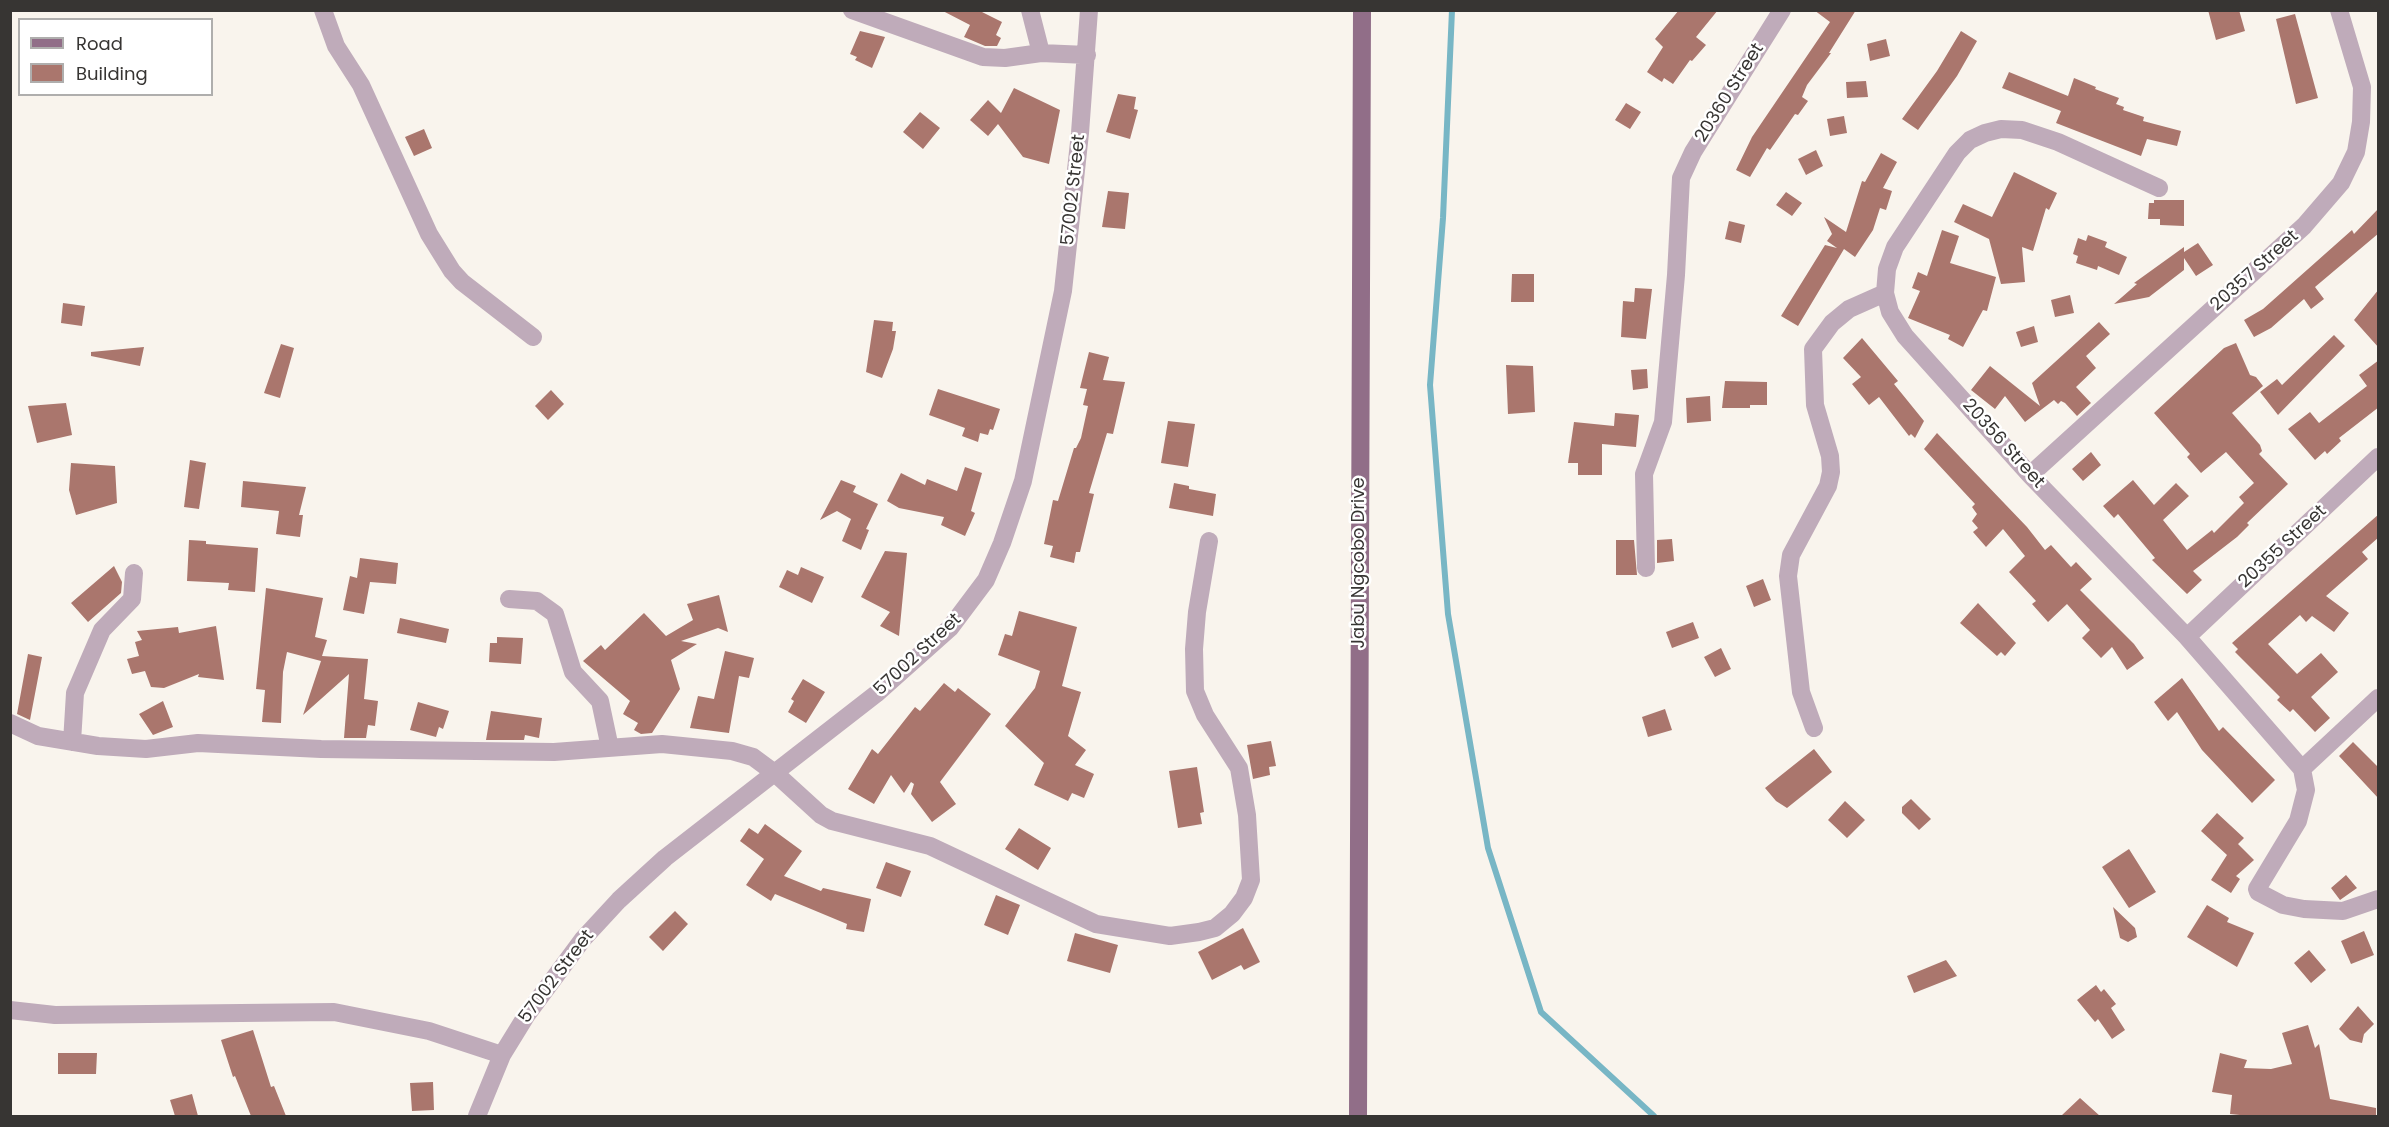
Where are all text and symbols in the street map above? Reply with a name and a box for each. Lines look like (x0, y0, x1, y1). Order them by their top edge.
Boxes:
legend (18, 18, 213, 96)
text: Road (76, 31, 123, 56)
street label: 20360 Street (1691, 40, 1769, 146)
text: Building (76, 61, 148, 86)
street label: 57002 Street (1057, 133, 1091, 247)
street label: 20357 Street (2207, 226, 2303, 316)
street label: 20356 Street (1957, 395, 2049, 493)
street label: Jabu Ngcobo Drive (1348, 477, 1370, 649)
street label: 20355 Street (2235, 501, 2331, 593)
street label: 57002 Street (870, 609, 966, 701)
street label: 57002 Street (515, 926, 599, 1028)

